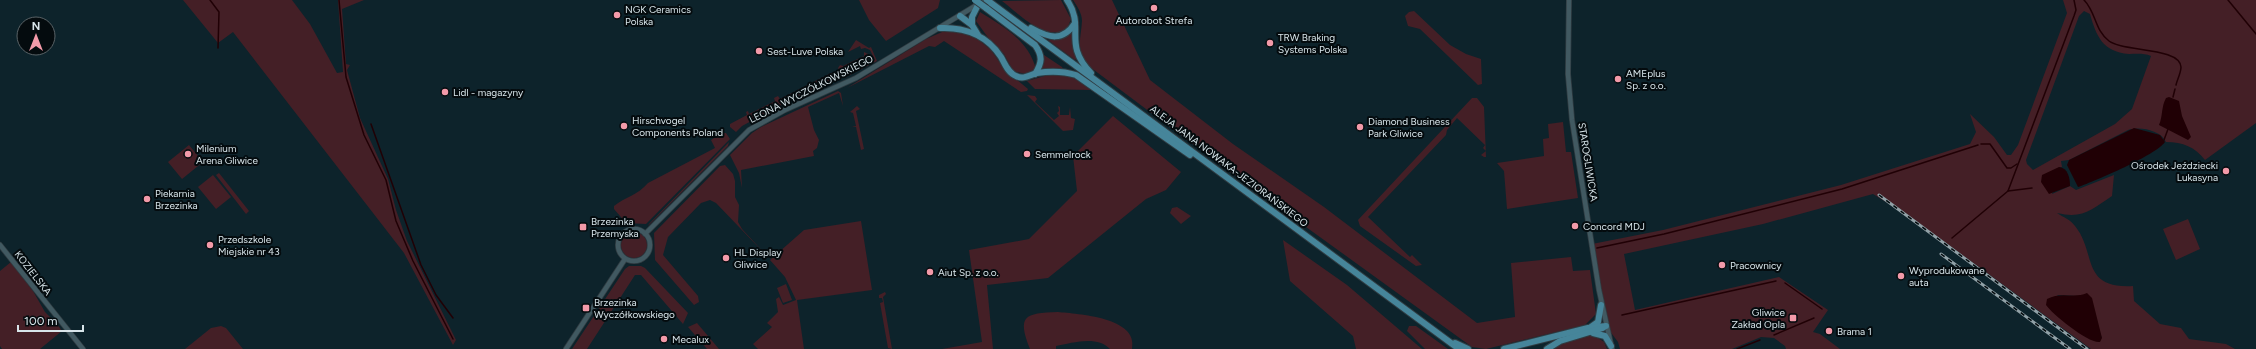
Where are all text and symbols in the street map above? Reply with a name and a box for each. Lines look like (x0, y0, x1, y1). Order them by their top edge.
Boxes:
place label: NGK Ceramics Polska (625, 3, 691, 28)
marker: Autorobot Strefa (1149, 3, 1159, 13)
marker: NGK Ceramics Polska (612, 10, 622, 20)
place label: Autorobot Strefa (1116, 14, 1192, 27)
north arrow (16, 16, 56, 56)
text: N (32, 20, 40, 33)
place label: TRW Braking Systems Polska (1278, 31, 1347, 56)
marker: TRW Braking Systems Polska (1265, 38, 1275, 48)
place label: Sest-Luve Polska (767, 45, 843, 58)
marker: Sest-Luve Polska (754, 46, 764, 56)
street label: LEONA WYCZÓŁKOWSKIEGO (747, 52, 875, 126)
place label: AMEplus Sp. z o.o. (1626, 67, 1666, 92)
marker: AMEplus Sp. z o.o. (1613, 74, 1623, 84)
place label: Lidl - magazyny (453, 86, 524, 99)
marker: Lidl - magazyny (440, 87, 450, 97)
street label: ALEJA JANA NOWAKA-JEZIORAŃSKIEGO (1147, 102, 1311, 230)
place label: Hirschvogel Components Poland (632, 114, 723, 139)
place label: Diamond Business Park Gliwice (1368, 115, 1450, 140)
marker: Hirschvogel Components Poland (619, 121, 629, 131)
marker: Diamond Business Park Gliwice (1355, 122, 1365, 132)
street label: STAROGLIWICKA (1575, 122, 1601, 203)
place label: Milenium Arena Gliwice (196, 142, 258, 167)
place label: Semmelrock (1035, 148, 1091, 161)
marker: Milenium Arena Gliwice (183, 149, 193, 159)
marker: Semmelrock (1022, 149, 1032, 159)
place label: Ośrodek Jeździecki Lukasyna (2131, 159, 2218, 184)
marker: Ośrodek Jeździecki Lukasyna (2221, 166, 2231, 176)
place label: Piekarnia Brzezinka (155, 187, 198, 212)
marker: Piekarnia Brzezinka (142, 194, 152, 204)
place label: Brzezinka Przemyska (591, 215, 639, 240)
place label: Concord MDJ (1583, 220, 1645, 233)
marker: Concord MDJ (1570, 221, 1580, 231)
marker: Brzezinka Przemyska (578, 222, 588, 232)
place label: Przedszkole Miejskie nr 43 (218, 233, 280, 258)
marker: Przedszkole Miejskie nr 43 (205, 240, 215, 250)
place label: HL Display Gliwice (734, 246, 782, 271)
street label: KOZIELSKA (12, 248, 55, 298)
marker: HL Display Gliwice (721, 253, 731, 263)
place label: Pracownicy (1730, 259, 1782, 272)
marker: Pracownicy (1717, 260, 1727, 270)
place label: Wyprodukowane auta (1909, 264, 1985, 289)
place label: Aiut Sp. z o.o. (938, 266, 999, 279)
marker: Aiut Sp. z o.o. (925, 267, 935, 277)
marker: Wyprodukowane auta (1896, 271, 1906, 281)
place label: Brzezinka Wyczółkowskiego (594, 296, 675, 321)
marker: Brzezinka Wyczółkowskiego (581, 303, 591, 313)
place label: Gliwice Zakład Opla (1731, 306, 1786, 331)
scale bar (18, 307, 83, 333)
marker: Gliwice Zakład Opla (1788, 313, 1798, 323)
text: 100 m (24, 314, 58, 328)
place label: Brama 1 (1837, 325, 1872, 338)
marker: Brama 1 (1824, 326, 1834, 336)
place label: Mecalux (672, 333, 709, 346)
marker: Mecalux (659, 334, 669, 344)

